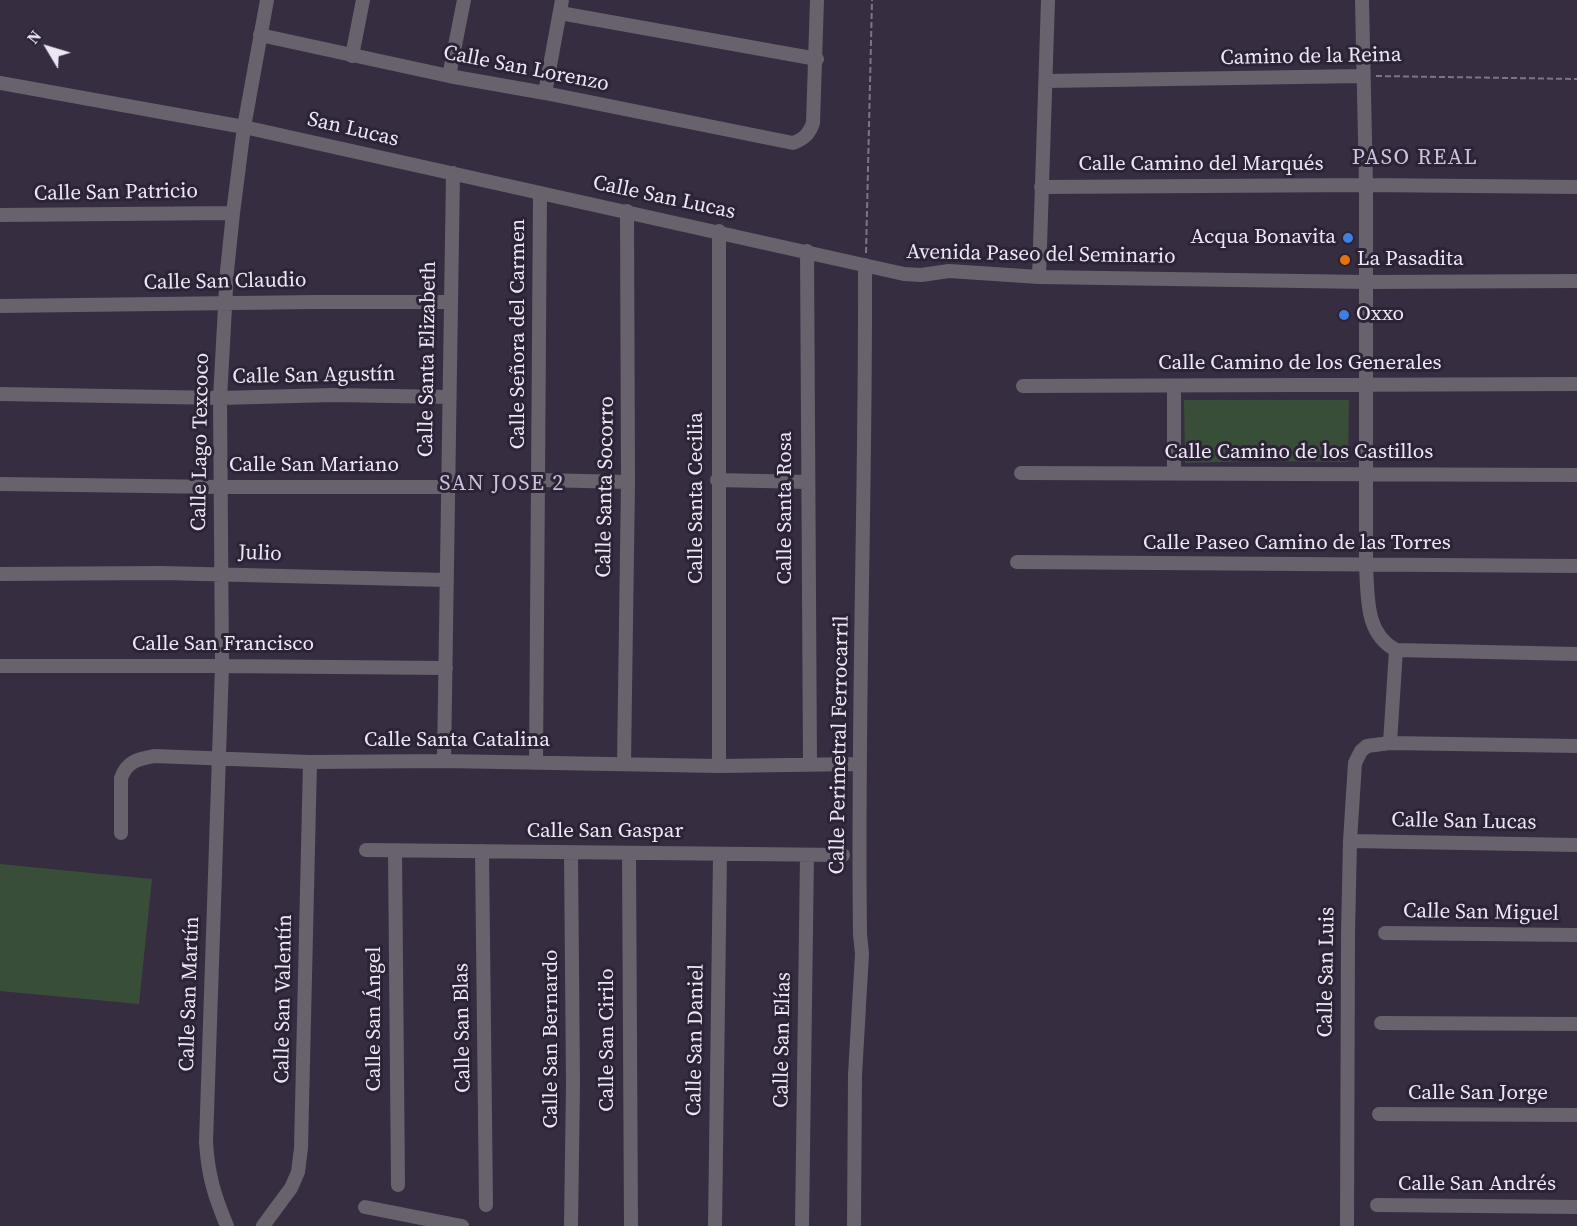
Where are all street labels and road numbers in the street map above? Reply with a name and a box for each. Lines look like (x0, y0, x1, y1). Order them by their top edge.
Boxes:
street label: Calle San Lorenzo (441, 41, 611, 97)
street label: Camino de la Reina (1220, 43, 1402, 71)
street label: San Lucas (305, 107, 401, 153)
street label: Calle Camino del Marqués (1078, 152, 1324, 178)
street label: Calle San Lucas (590, 171, 738, 225)
street label: Calle San Patricio (34, 179, 198, 207)
street label: Calle Señora del Carmen (506, 219, 532, 449)
street label: Avenida Paseo del Seminario (906, 240, 1176, 270)
street label: Calle Santa Elizabeth (414, 261, 442, 457)
street label: Calle San Claudio (143, 268, 307, 296)
street label: Calle Camino de los Generales (1158, 351, 1442, 377)
street label: Calle Lago Texcoco (187, 353, 215, 531)
street label: Calle San Agustín (232, 362, 396, 390)
street label: Calle Santa Socorro (592, 396, 620, 578)
street label: Calle Santa Cecilia (684, 412, 710, 584)
street label: Calle Santa Rosa (773, 431, 799, 585)
street label: Calle Camino de los Castillos (1165, 440, 1433, 466)
street label: Calle San Mariano (229, 453, 399, 479)
street label: Calle Paseo Camino de las Torres (1143, 531, 1451, 557)
street label: Julio (238, 541, 282, 567)
street label: Calle Perimetral Ferrocarril (825, 615, 855, 875)
street label: Calle San Francisco (132, 632, 314, 658)
street label: Calle Santa Catalina (364, 728, 550, 754)
street label: Calle San Lucas (1391, 808, 1537, 836)
street label: Calle San Gaspar (527, 819, 683, 845)
street label: Calle San Miguel (1403, 899, 1559, 927)
street label: Calle San Luis (1313, 906, 1341, 1038)
street label: Calle San Valentín (270, 914, 298, 1084)
street label: Calle San Martín (175, 916, 205, 1072)
street label: Calle San Ángel (362, 946, 388, 1092)
street label: Calle San Bernardo (539, 949, 565, 1129)
street label: Calle San Blas (449, 963, 477, 1093)
street label: Calle San Daniel (682, 964, 710, 1116)
street label: Calle San Cirilo (595, 968, 621, 1112)
street label: Calle San Elías (769, 972, 797, 1108)
street label: Calle San Jorge (1408, 1081, 1548, 1107)
street label: Calle San Andrés (1398, 1172, 1556, 1198)

